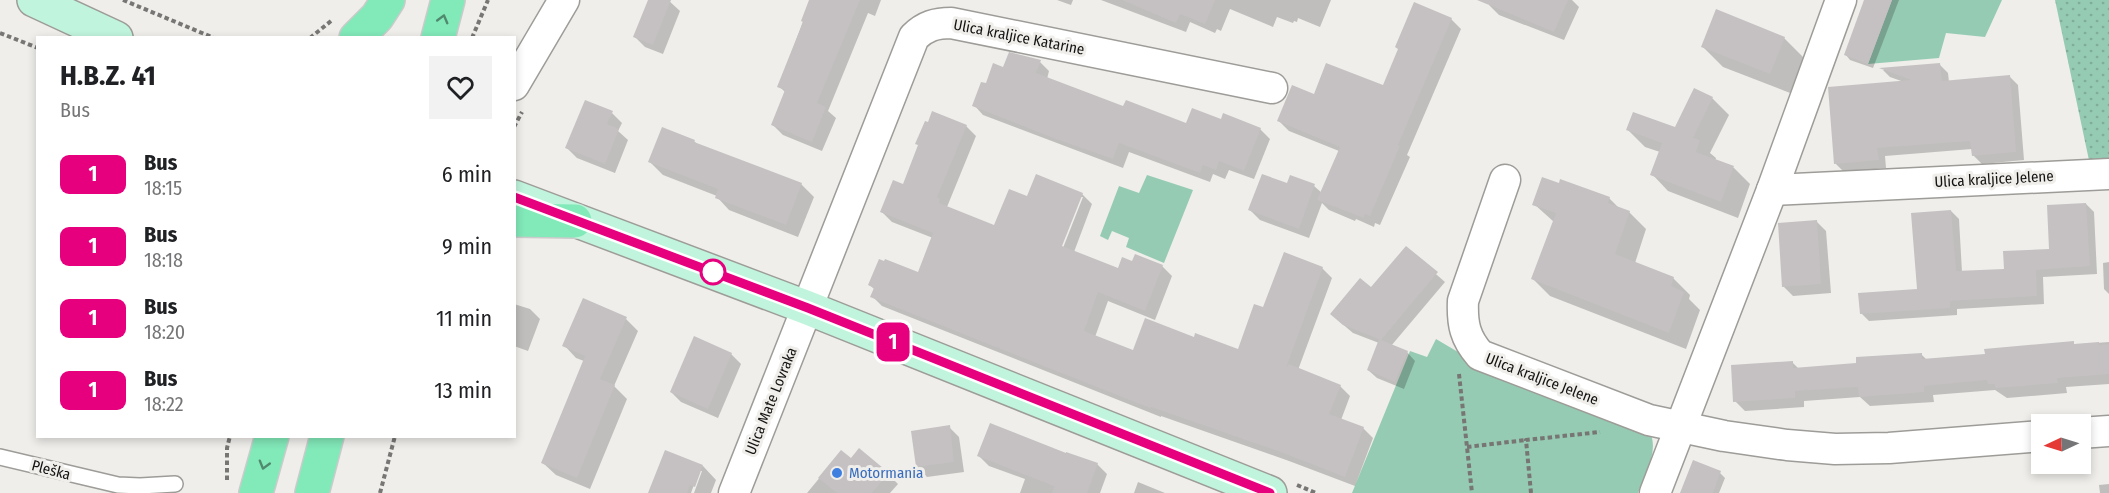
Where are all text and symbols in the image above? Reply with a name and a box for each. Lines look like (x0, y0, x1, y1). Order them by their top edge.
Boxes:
one-way arrow (436, 14, 448, 25)
street label: Ulica kraljice Katarine (952, 15, 1086, 59)
button: heart (429, 56, 492, 119)
text: H.B.Z. 41 (60, 59, 156, 92)
text: Bus (60, 98, 90, 122)
text: Bus (144, 149, 177, 176)
text: 1 (89, 161, 97, 187)
text: 6 min (442, 161, 492, 188)
street label: Ulica kraljice Jelene (1934, 167, 2054, 191)
text: 18:15 (144, 176, 182, 200)
text: Bus (144, 221, 177, 248)
text: 1 (89, 233, 97, 259)
text: 9 min (442, 233, 492, 260)
text: 18:18 (144, 248, 183, 272)
unlabelled marker (700, 259, 726, 285)
text: Bus (144, 293, 177, 320)
text: 1 (89, 305, 97, 331)
text: 11 min (436, 305, 492, 332)
text: 18:20 (144, 320, 185, 344)
line badge: 1 (874, 322, 912, 362)
text: 1 (889, 329, 897, 355)
street label: Ulica Mate Lovraka (741, 345, 801, 457)
street label: Ulica kraljice Jelene (1483, 349, 1601, 409)
text: Bus (144, 365, 177, 392)
text: 1 (89, 377, 97, 403)
text: 13 min (434, 377, 492, 404)
text: 18:22 (144, 392, 184, 416)
north arrow (2031, 414, 2091, 474)
map controls (2031, 414, 2091, 474)
street label: Pleška (30, 456, 72, 484)
one-way arrow (259, 460, 272, 470)
place label: Motormania (849, 464, 923, 482)
marker: Motormania (830, 466, 844, 480)

